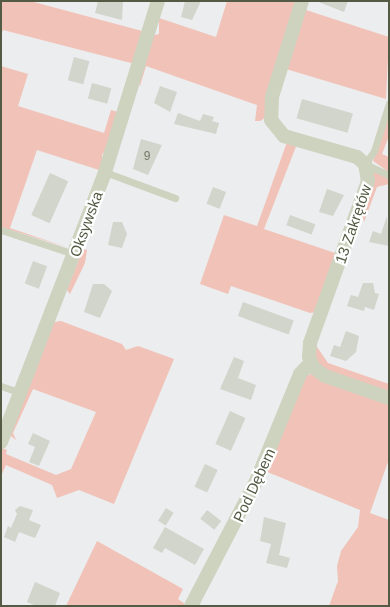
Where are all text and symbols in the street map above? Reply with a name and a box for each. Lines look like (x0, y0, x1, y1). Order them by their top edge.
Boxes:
house number: 9 (144, 150, 150, 164)
street label: 13 Zakrętów (331, 182, 375, 266)
street label: Oksywska (66, 189, 106, 259)
street label: Pod Dębem (229, 445, 279, 525)

